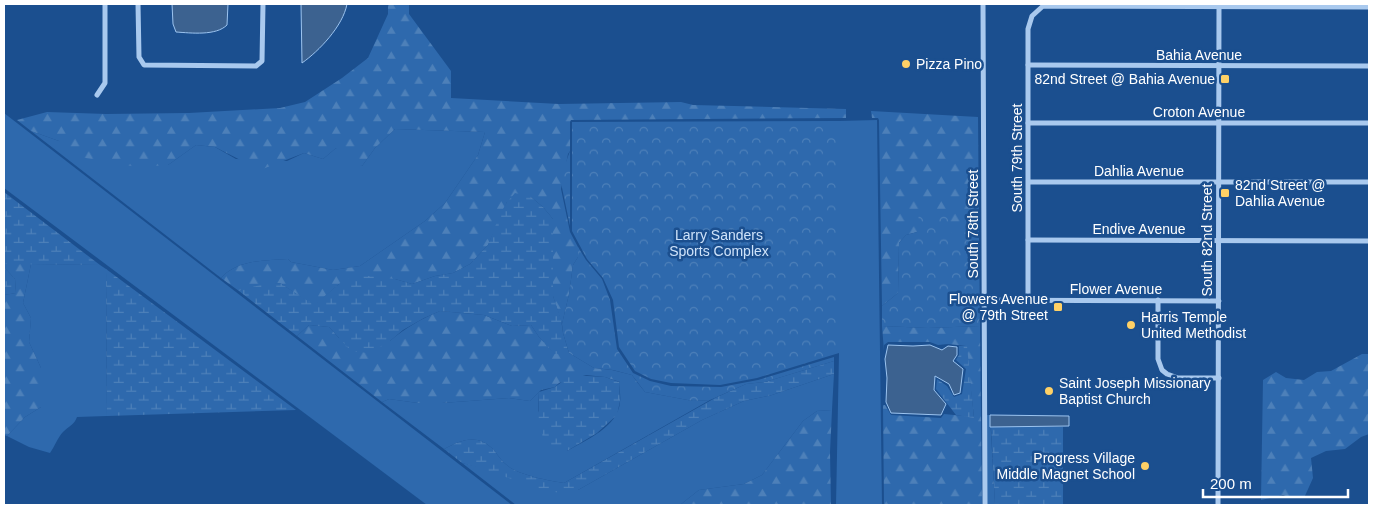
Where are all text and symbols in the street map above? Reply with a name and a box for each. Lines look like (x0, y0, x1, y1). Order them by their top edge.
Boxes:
street label: Bahia Avenue (1156, 47, 1242, 63)
place label: Pizza Pino (916, 56, 982, 72)
marker: Pizza Pino (900, 58, 912, 70)
place label: 82nd Street @ Bahia Avenue (1034, 71, 1215, 87)
marker: 82nd Street @ Bahia Avenue (1219, 73, 1231, 85)
street label: South 79th Street (1009, 103, 1025, 212)
street label: Croton Avenue (1153, 104, 1245, 120)
street label: Dahlia Avenue (1094, 163, 1184, 179)
street label: South 78th Street (965, 169, 981, 278)
place label: 82nd Street @ Dahlia Avenue (1235, 177, 1326, 209)
street label: South 82nd Street (1199, 183, 1215, 296)
marker: 82nd Street @ Dahlia Avenue (1219, 187, 1231, 199)
street label: Endive Avenue (1092, 221, 1186, 237)
park label: Larry Sanders Sports Complex (669, 227, 769, 259)
street label: Flower Avenue (1070, 281, 1162, 297)
place label: Flowers Avenue @ 79th Street (949, 291, 1048, 323)
marker: Flowers Avenue @ 79th Street (1052, 301, 1064, 313)
place label: Harris Temple United Methodist (1141, 309, 1246, 341)
marker: Harris Temple United Methodist (1125, 319, 1137, 331)
place label: Saint Joseph Missionary Baptist Church (1059, 375, 1211, 407)
marker: Saint Joseph Missionary Baptist Church (1043, 385, 1055, 397)
place label: Progress Village Middle Magnet School (996, 450, 1135, 482)
marker: Progress Village Middle Magnet School (1139, 460, 1151, 472)
scale bar (1203, 466, 1348, 498)
text: 200 m (1210, 475, 1252, 492)

